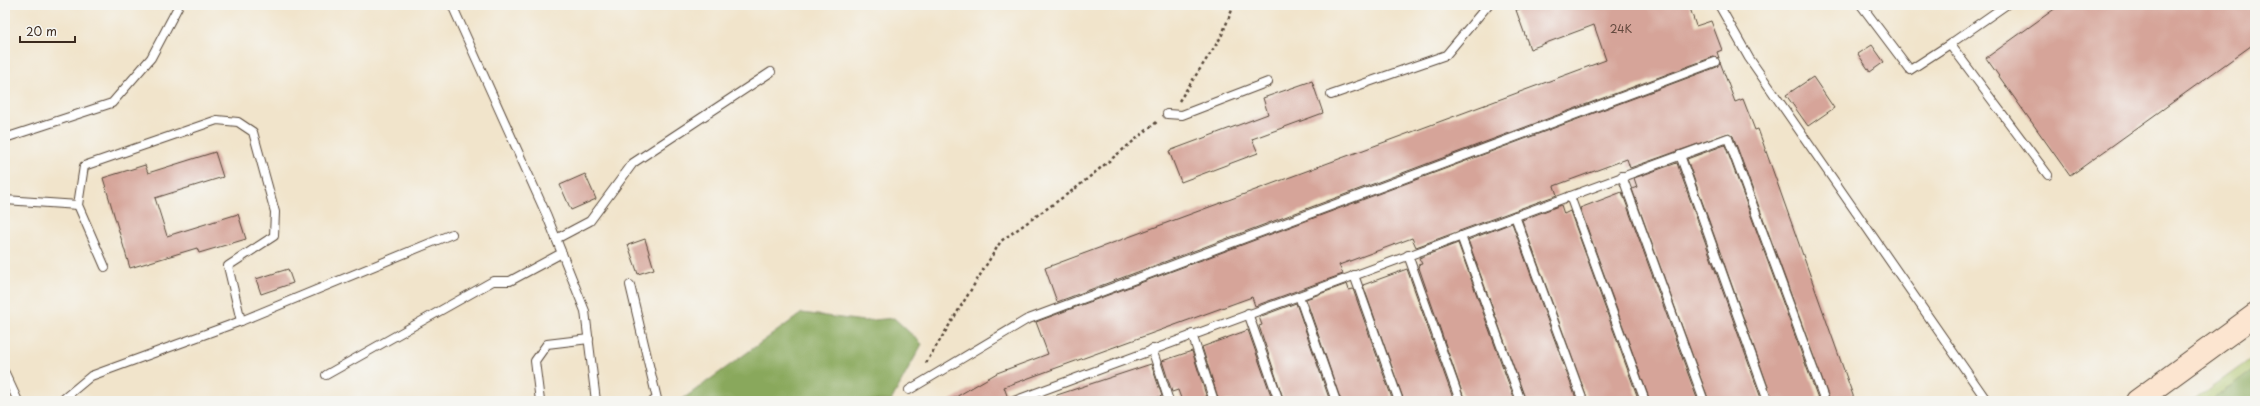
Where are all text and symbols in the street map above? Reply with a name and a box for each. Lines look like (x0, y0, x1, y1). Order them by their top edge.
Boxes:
scale bar (20, 18, 75, 44)
house number: 24К (1610, 20, 1633, 37)
text: 20 m (26, 22, 57, 40)

